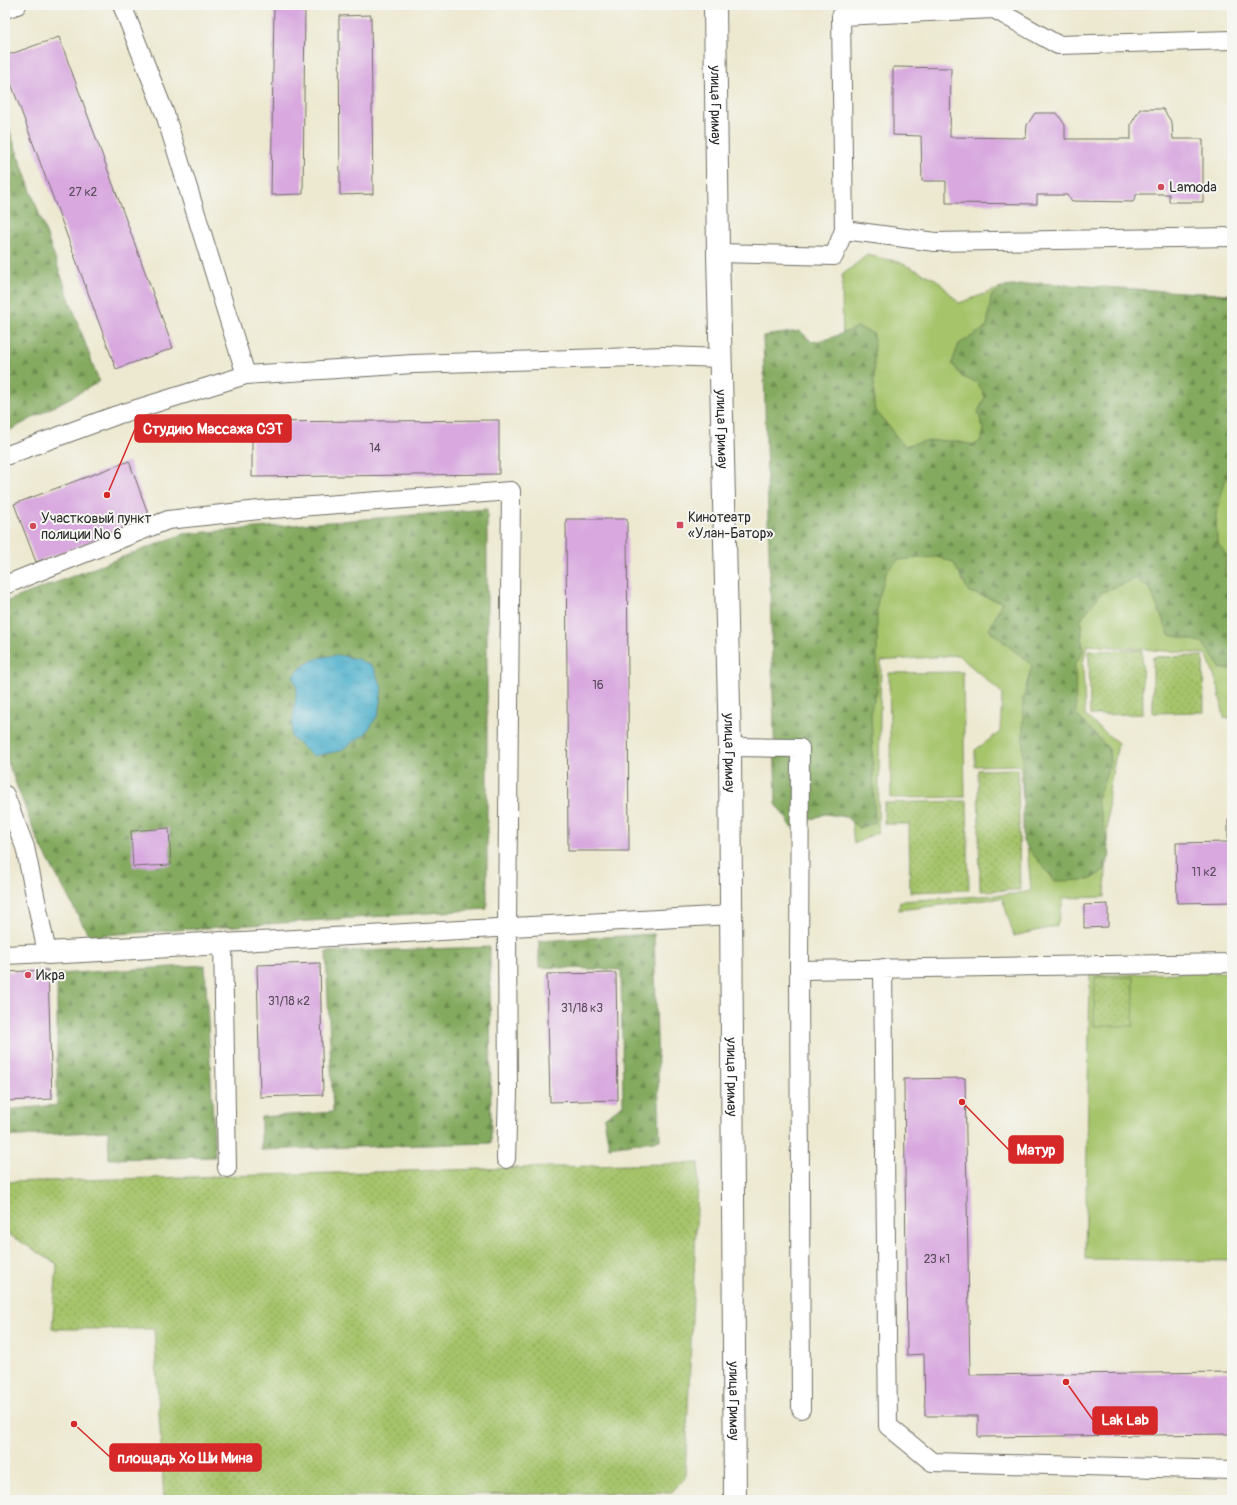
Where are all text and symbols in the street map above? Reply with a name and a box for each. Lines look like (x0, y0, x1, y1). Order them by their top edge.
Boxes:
street label: улица Гримау (707, 64, 725, 145)
place label: Lamoda (1169, 179, 1217, 196)
marker: Lamoda (1156, 182, 1166, 192)
house number: 27 к2 (69, 185, 98, 200)
street label: улица Гримау (712, 388, 731, 469)
callout: Студию Массажа СЭТ (135, 415, 291, 442)
text: Студию Массажа СЭТ (143, 420, 284, 439)
house number: 14 (369, 441, 381, 456)
place label: Кинотеатр «Улан-Батор» (688, 509, 773, 542)
place label: Участковый пункт полиции № 6 (41, 510, 152, 543)
marker: Кинотеатр «Улан-Батор» (675, 520, 685, 530)
marker: Участковый пункт полиции № 6 (28, 521, 38, 531)
house number: 16 (592, 678, 604, 693)
street label: улица Гримау (720, 712, 738, 793)
house number: 11 к2 (1192, 865, 1217, 880)
place label: Икра (36, 967, 65, 984)
marker: Икра (23, 970, 33, 980)
house number: 31/18 к2 (268, 994, 310, 1009)
house number: 31/18 к3 (561, 1001, 603, 1016)
street label: улица Гримау (723, 1036, 740, 1117)
callout: Матур (1009, 1136, 1063, 1163)
text: Матур (1017, 1141, 1055, 1160)
house number: 23 к1 (924, 1252, 950, 1267)
street label: улица Гримау (725, 1360, 743, 1441)
callout: Lak Lab (1093, 1407, 1157, 1434)
text: Lak Lab (1101, 1411, 1149, 1430)
callout: площадь Хо Ши Мина (110, 1444, 261, 1471)
text: площадь Хо Ши Мина (117, 1449, 253, 1468)

